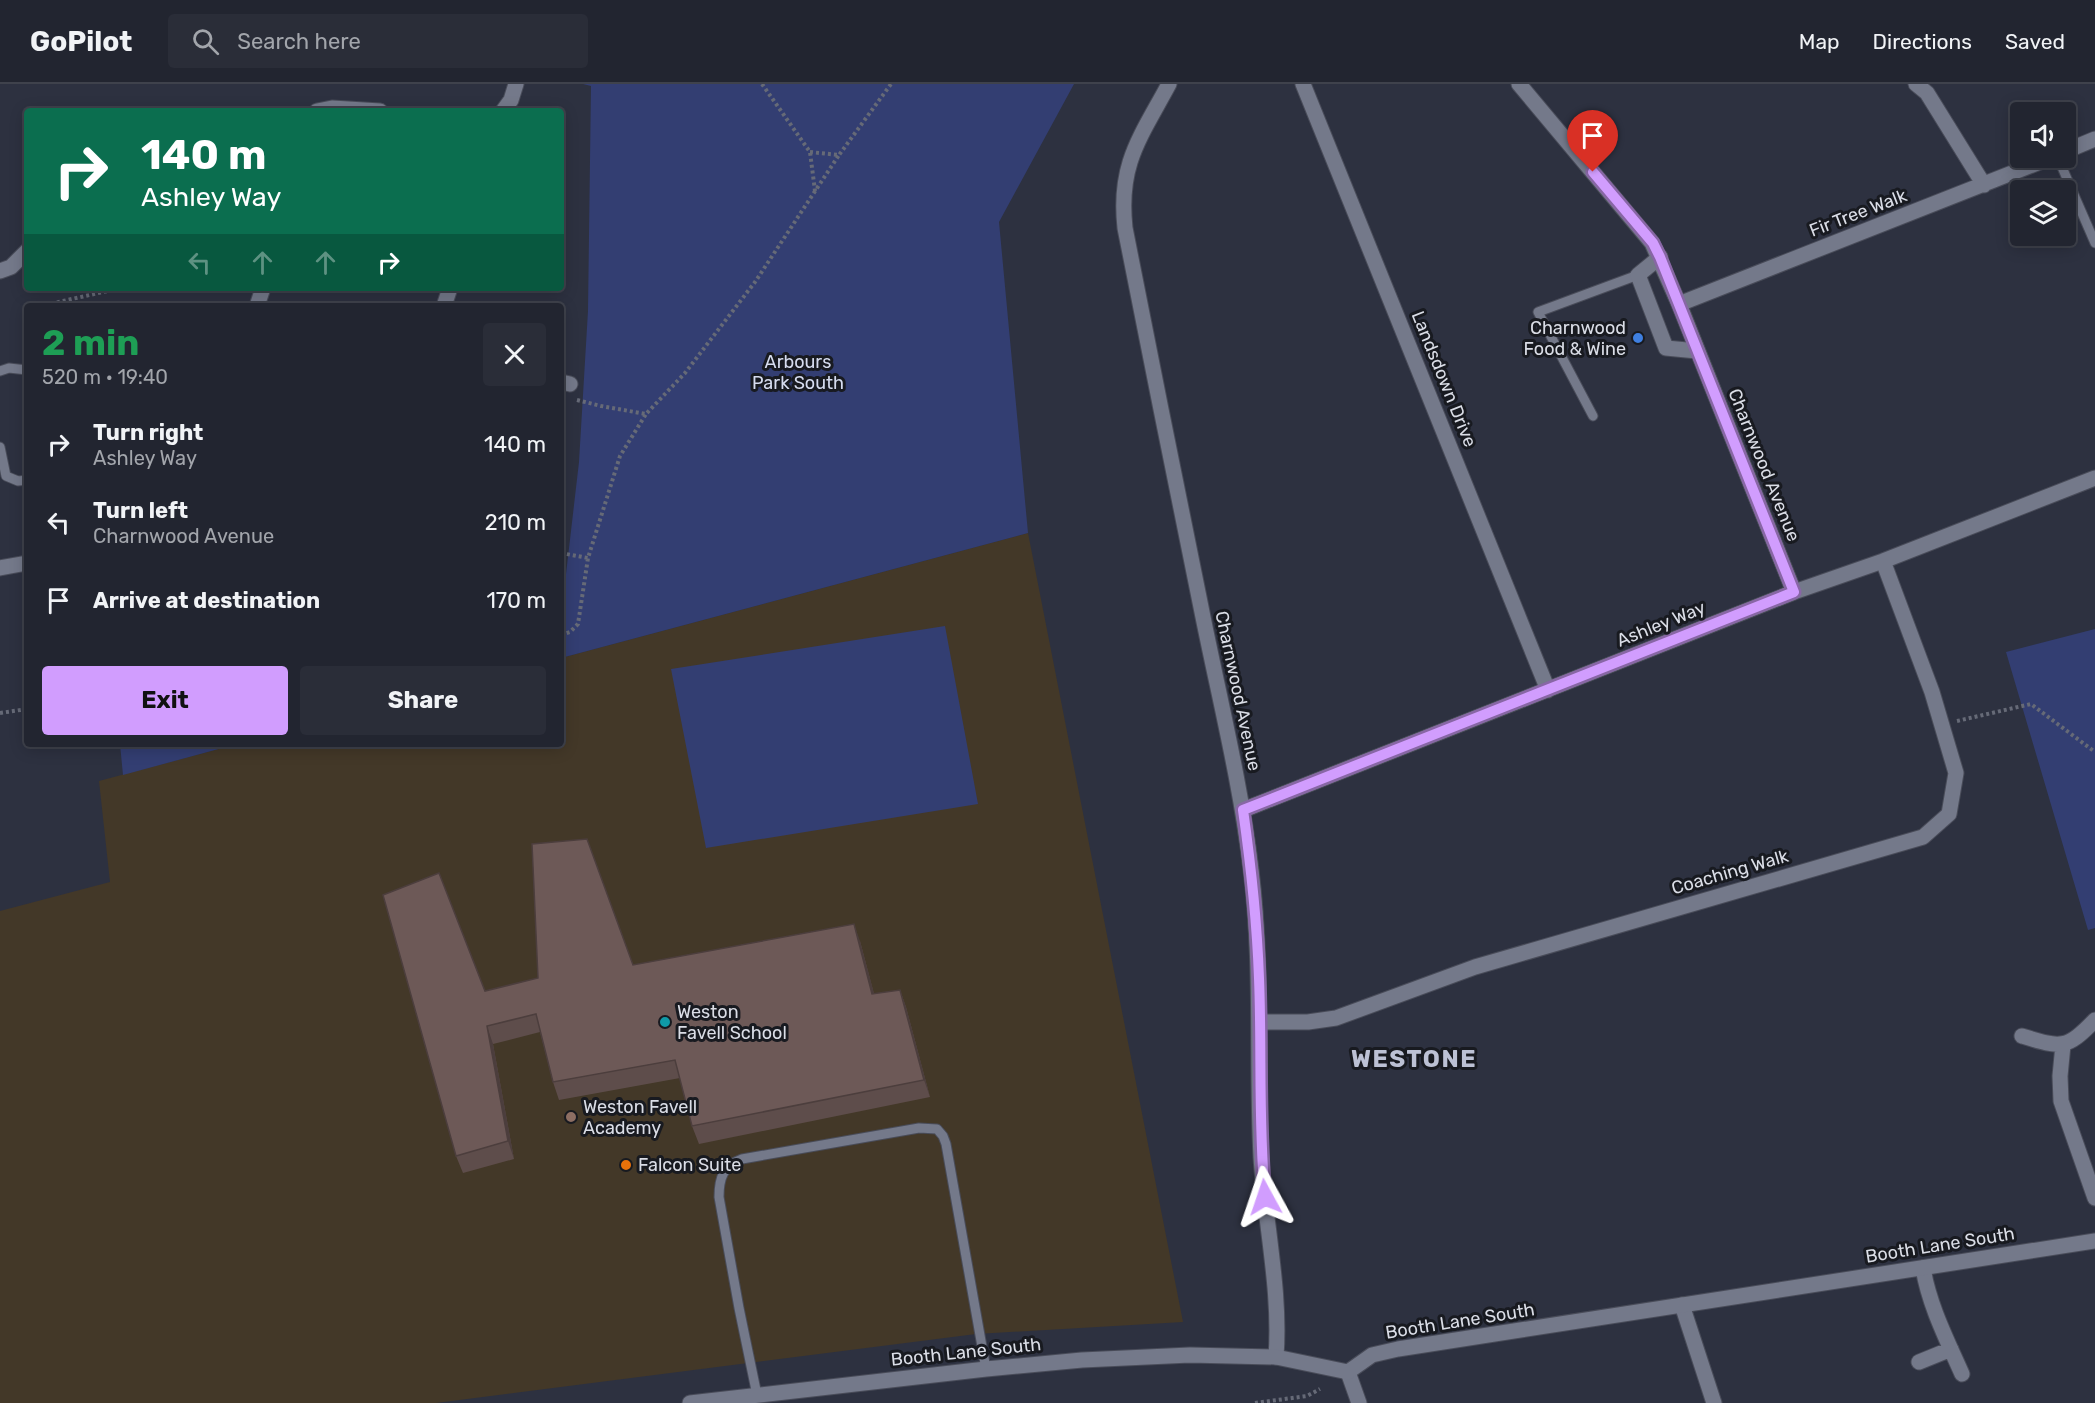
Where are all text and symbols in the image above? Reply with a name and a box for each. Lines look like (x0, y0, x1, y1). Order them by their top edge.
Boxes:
search box (168, 14, 588, 68)
text: GoPilot (30, 25, 132, 58)
icon: search (189, 25, 222, 58)
text: Search here (237, 28, 361, 55)
text: Map (1799, 29, 1840, 54)
text: Directions (1873, 29, 1972, 54)
text: Saved (2005, 29, 2065, 54)
map controls (2010, 102, 2076, 246)
button: sound (2010, 102, 2076, 168)
pin (1567, 110, 1618, 172)
icon: arrive (1576, 119, 1609, 152)
text: 140 m (141, 130, 267, 180)
icon: right (42, 132, 120, 210)
button: layers (2010, 180, 2076, 246)
text: Ashley Way (141, 181, 281, 213)
street label: Fir Tree Walk (1806, 184, 1911, 242)
icon: left (183, 246, 216, 279)
icon: ahead (246, 246, 279, 279)
icon: ahead (309, 246, 342, 279)
icon: right (372, 246, 405, 279)
street label: Landsdown Drive (1407, 308, 1481, 450)
place label: Charnwood Food & Wine (1524, 317, 1626, 360)
text: 2 min (42, 321, 140, 364)
button: close (483, 323, 546, 386)
marker: Charnwood Food & Wine (1631, 331, 1645, 345)
park label: Arbours Park South (752, 351, 844, 394)
text: 520 m · 19:40 (42, 365, 168, 389)
street label: Charnwood Avenue (1723, 385, 1805, 545)
text: Turn right (93, 419, 203, 446)
icon: right (42, 428, 75, 461)
text: 140 m (484, 431, 546, 458)
text: Ashley Way (93, 446, 197, 470)
text: Turn left (93, 497, 188, 524)
icon: left (42, 506, 75, 539)
text: 210 m (485, 509, 546, 536)
text: Charnwood Avenue (93, 524, 274, 548)
icon: arrive (42, 584, 75, 617)
text: Arrive at destination (93, 587, 320, 614)
text: 170 m (486, 587, 546, 614)
street label: Ashley Way (1613, 596, 1709, 652)
street label: Charnwood Avenue (1210, 609, 1266, 773)
button: Exit (42, 666, 288, 735)
button: Share (300, 666, 546, 735)
street label: Coaching Walk (1669, 845, 1792, 899)
place label: Weston Favell School (677, 1001, 787, 1044)
marker: Weston Favell School (658, 1015, 672, 1029)
district label: WESTONE (1351, 1045, 1477, 1073)
place label: Weston Favell Academy (583, 1096, 697, 1139)
marker: Weston Favell Academy (564, 1110, 578, 1124)
place label: Falcon Suite (638, 1154, 741, 1176)
marker: Falcon Suite (619, 1158, 633, 1172)
position arrow (1233, 1165, 1297, 1229)
street label: Booth Lane South (1864, 1222, 2016, 1268)
street label: Booth Lane South (1384, 1298, 1536, 1344)
street label: Booth Lane South (890, 1333, 1042, 1371)

